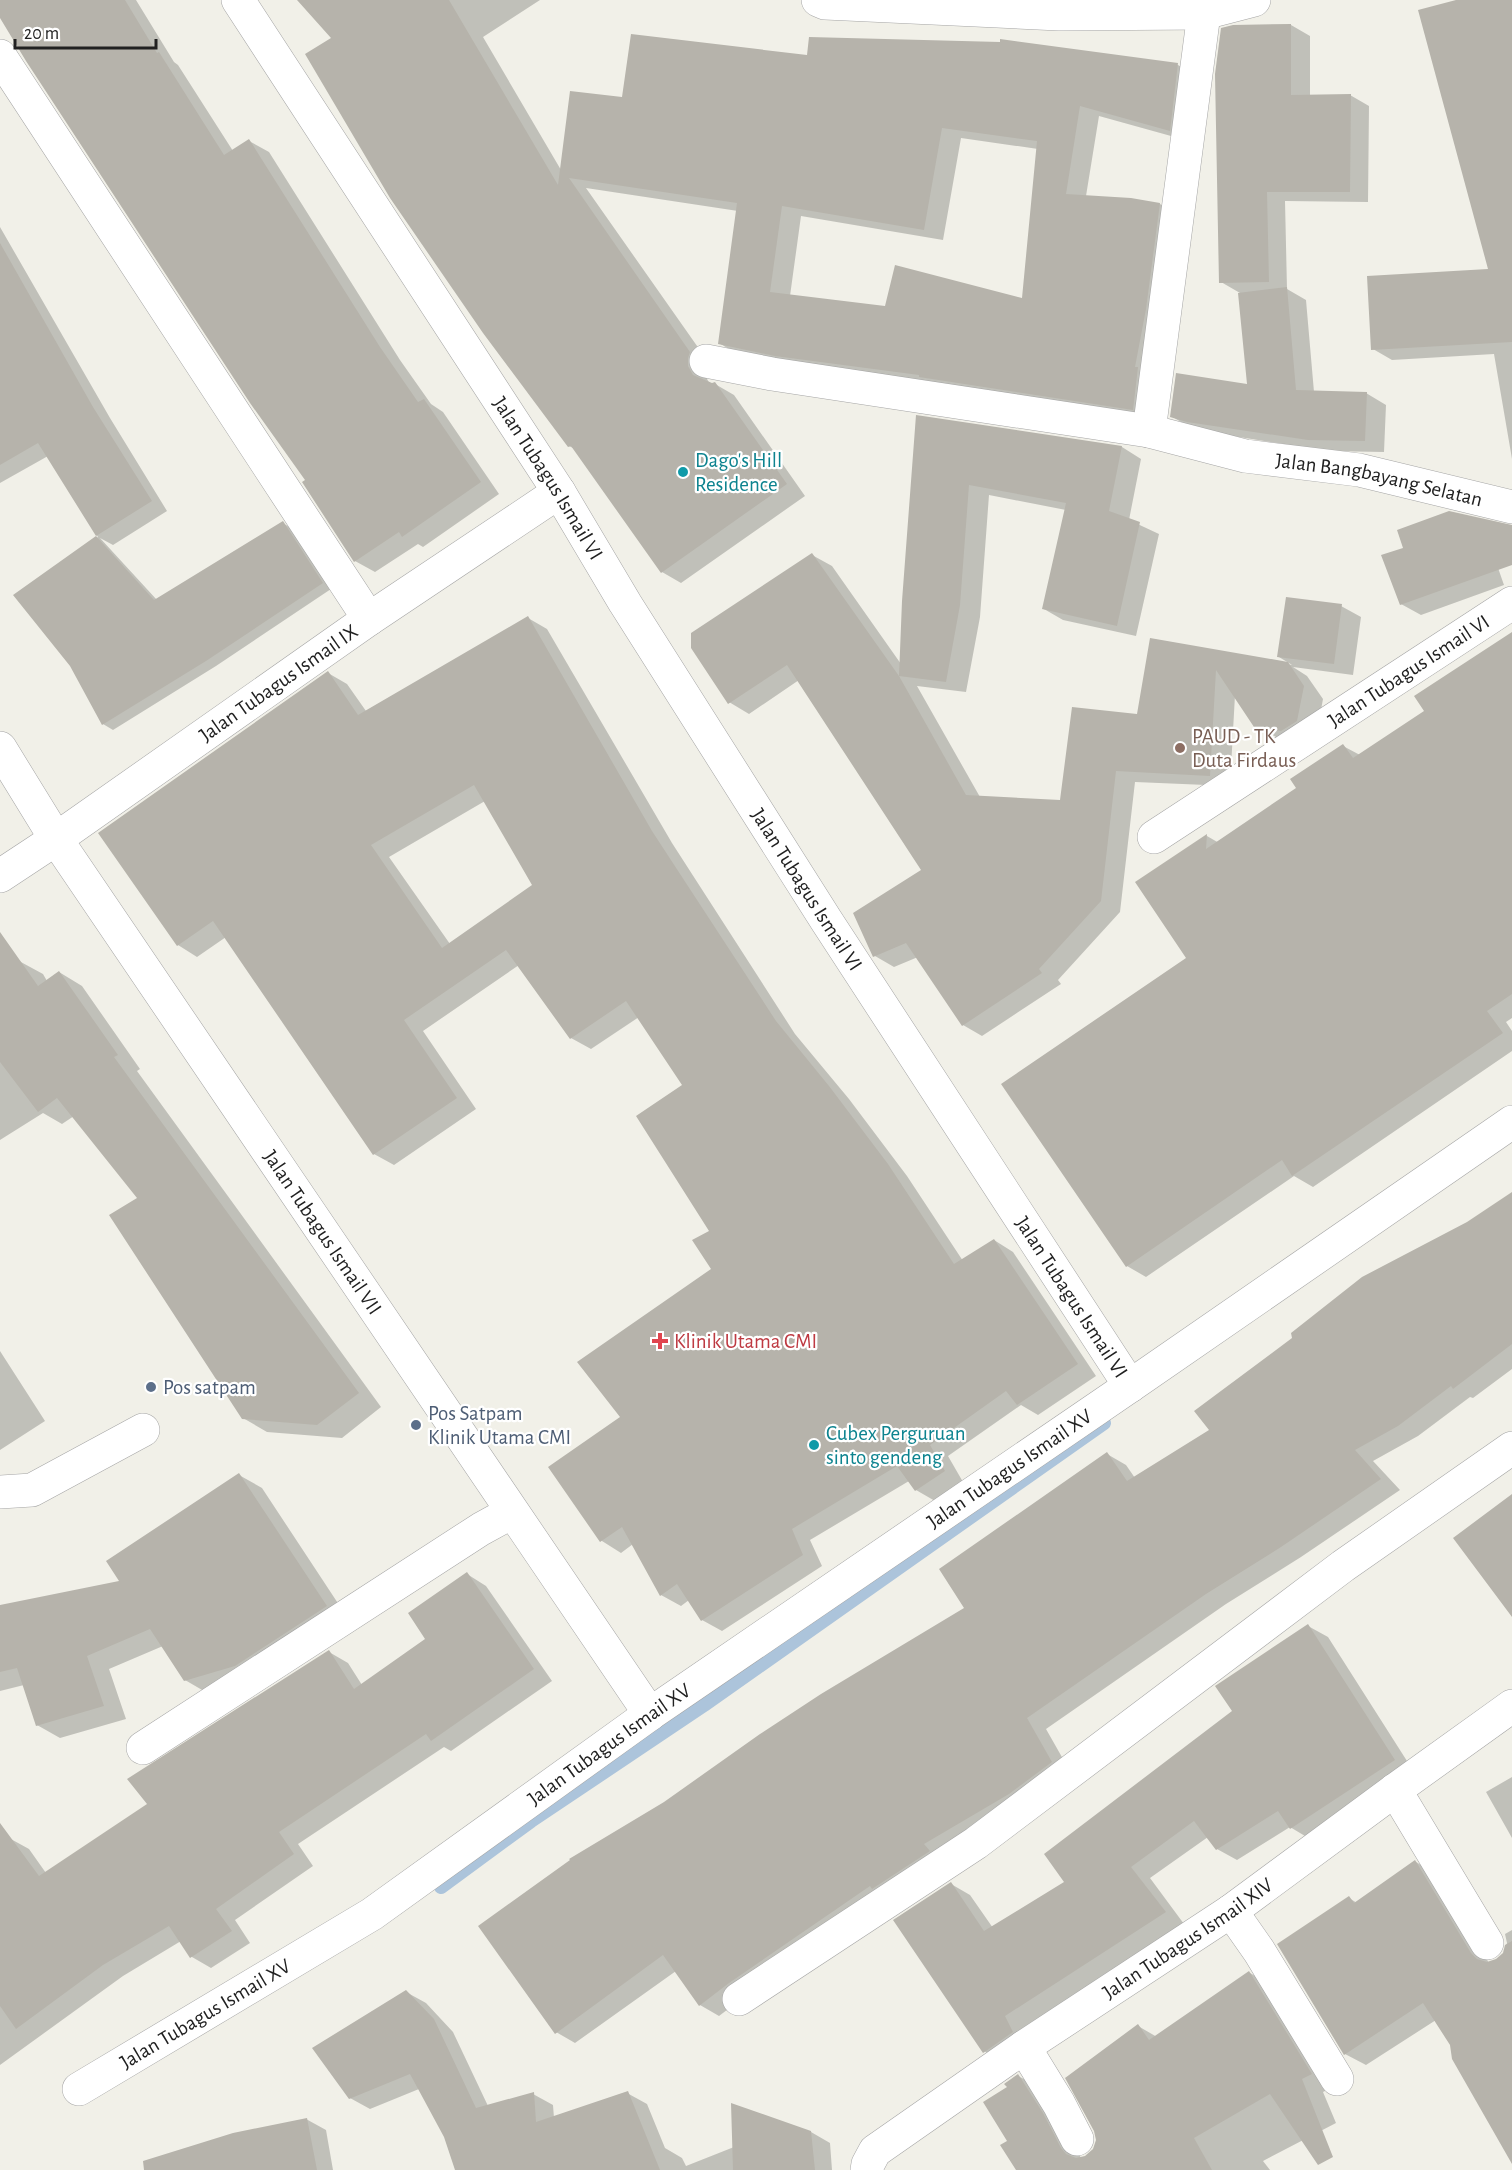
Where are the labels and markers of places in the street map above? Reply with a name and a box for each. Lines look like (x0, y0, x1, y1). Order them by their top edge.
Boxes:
place label: Dago's Hill Residence (695, 450, 782, 495)
marker: Dago's Hill Residence (676, 465, 690, 479)
place label: PAUD - TK Duta Firdaus (1192, 726, 1296, 771)
marker: PAUD - TK Duta Firdaus (1173, 741, 1187, 755)
place label: Klinik Utama CMI (674, 1331, 817, 1352)
marker: Klinik Utama CMI (651, 1332, 669, 1350)
place label: Pos satpam (163, 1377, 256, 1398)
marker: Pos satpam (144, 1380, 158, 1394)
place label: Pos Satpam Klinik Utama CMI (428, 1403, 571, 1448)
marker: Pos Satpam Klinik Utama CMI (409, 1418, 423, 1432)
place label: Cubex Perguruan sinto gendeng (826, 1423, 965, 1468)
marker: Cubex Perguruan sinto gendeng (807, 1438, 821, 1452)

